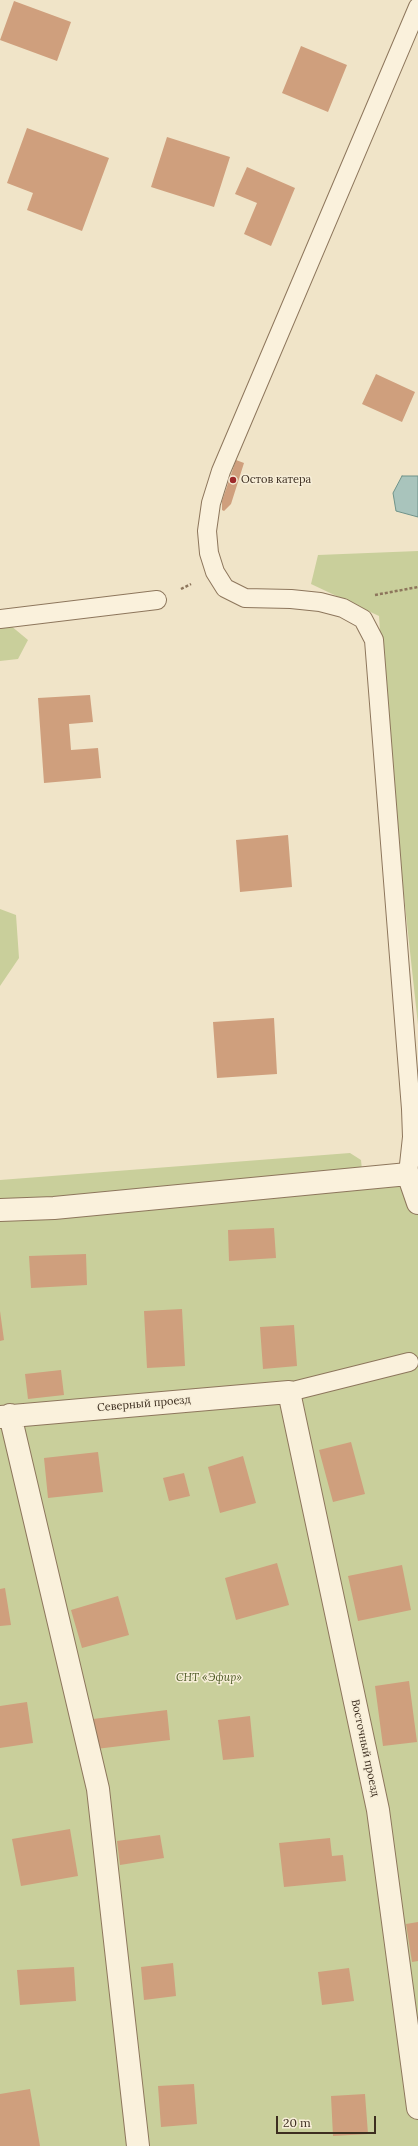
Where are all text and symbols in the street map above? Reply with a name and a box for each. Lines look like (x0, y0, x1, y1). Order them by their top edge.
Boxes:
place label: Остов катера (241, 473, 311, 487)
marker: Остов катера (228, 475, 238, 485)
street label: Северный проезд (97, 1393, 191, 1415)
park label: СНТ «Эфир» (176, 1671, 242, 1685)
street label: Восточный проезд (348, 1698, 382, 1798)
scale bar (278, 2108, 378, 2134)
text: 20 m (283, 2115, 311, 2130)

